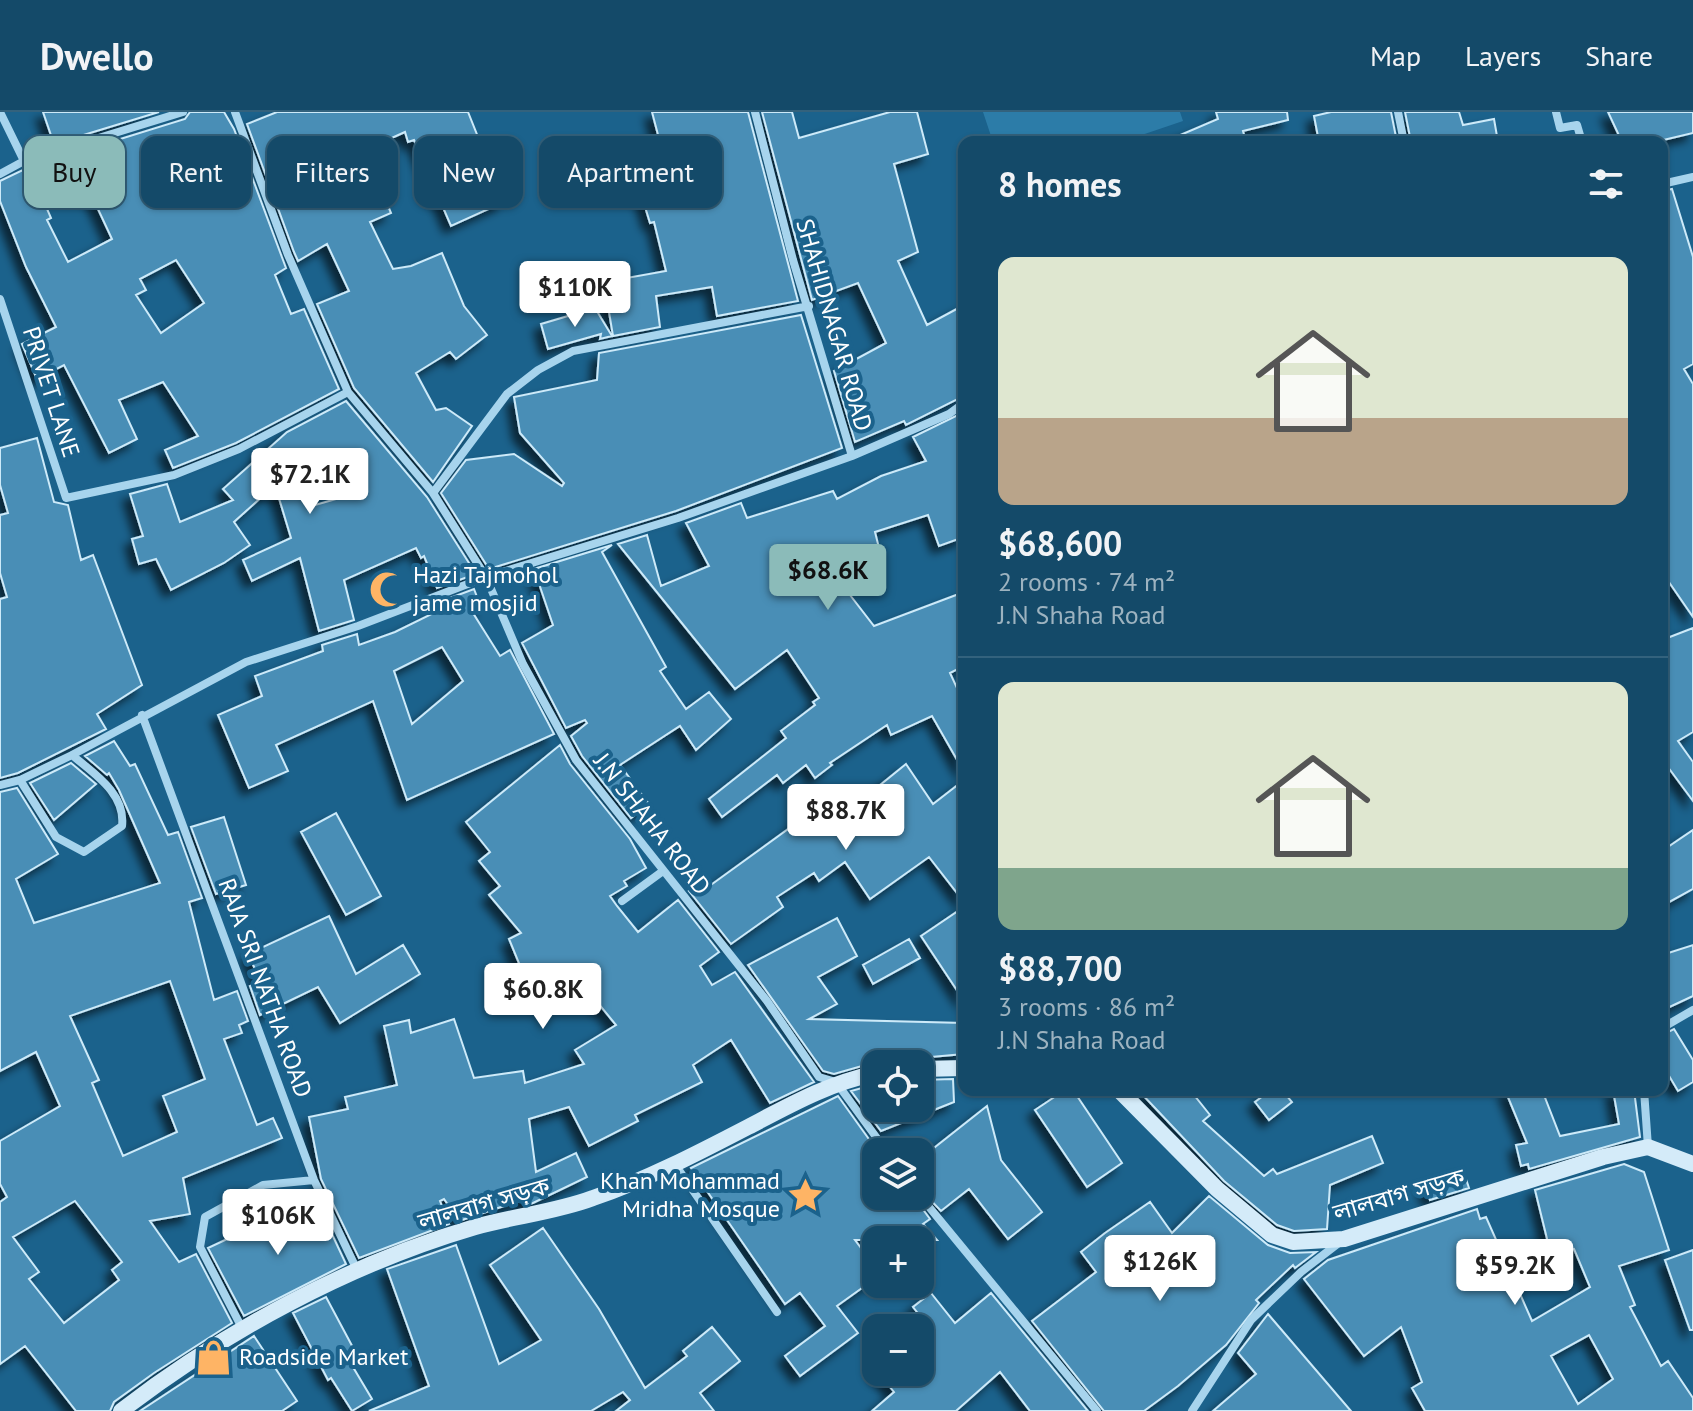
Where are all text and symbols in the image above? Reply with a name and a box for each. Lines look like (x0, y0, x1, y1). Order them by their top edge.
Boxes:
text: Dwello (40, 31, 154, 80)
text: Map (1370, 37, 1421, 74)
text: Layers (1465, 37, 1541, 74)
text: Share (1585, 37, 1653, 74)
chip: Buy (24, 136, 125, 208)
chip: Rent (141, 136, 251, 208)
chip: Filters (267, 136, 398, 208)
chip: New (414, 136, 523, 208)
chip: Apartment (539, 136, 722, 208)
text: 8 homes (998, 162, 1122, 206)
icon: filters (1584, 162, 1628, 206)
street label: SHAHIDNAGAR ROAD (789, 215, 880, 435)
pin: $110K (519, 261, 631, 329)
text: $110K (537, 270, 613, 303)
icon: home (1241, 309, 1385, 453)
street label: PRIVET LANE (16, 323, 87, 461)
pin: $72.1K (245, 448, 375, 516)
text: $72.1K (269, 457, 351, 490)
text: $68,600 (998, 521, 1122, 565)
pin: $68.6K (763, 544, 893, 612)
text: $68.6K (787, 553, 869, 586)
place label: Hazi Tajmohol jame mosjid (413, 559, 558, 618)
text: 2 rooms · 74 m² (998, 565, 1175, 598)
mosque icon: Hazi Tajmohol jame mosjid (368, 570, 406, 608)
text: J.N Shaha Road (998, 598, 1166, 631)
icon: home (1241, 734, 1385, 878)
street label: J.N SHAHA ROAD (587, 746, 718, 901)
pin: $88.7K (781, 784, 911, 852)
text: $88.7K (805, 793, 887, 826)
street label: RAJA SRI NATHA ROAD (211, 874, 320, 1102)
text: $88,700 (998, 946, 1122, 990)
pin: $60.8K (478, 963, 608, 1031)
text: $60.8K (502, 972, 584, 1005)
text: 3 rooms · 86 m² (998, 990, 1175, 1023)
text: J.N Shaha Road (998, 1023, 1166, 1056)
map controls (862, 1050, 934, 1386)
button: locate (862, 1050, 934, 1122)
button: layers (862, 1138, 934, 1210)
street label: লালবাগ সড়ক (1329, 1161, 1469, 1228)
place label: Khan Mohammad Mridha Mosque (600, 1165, 780, 1224)
street label: লালবাগ সড়ক (414, 1170, 554, 1237)
place icon: Khan Mohammad Mridha Mosque (787, 1176, 825, 1214)
pin: $106K (222, 1189, 334, 1257)
text: $106K (240, 1198, 316, 1231)
button: + (862, 1226, 934, 1298)
pin: $126K (1104, 1235, 1216, 1303)
pin: $59.2K (1450, 1239, 1580, 1307)
text: $126K (1122, 1244, 1198, 1277)
text: $59.2K (1474, 1248, 1556, 1281)
button: − (862, 1314, 934, 1386)
shop icon: Roadside Market (194, 1338, 232, 1376)
place label: Roadside Market (239, 1341, 408, 1372)

